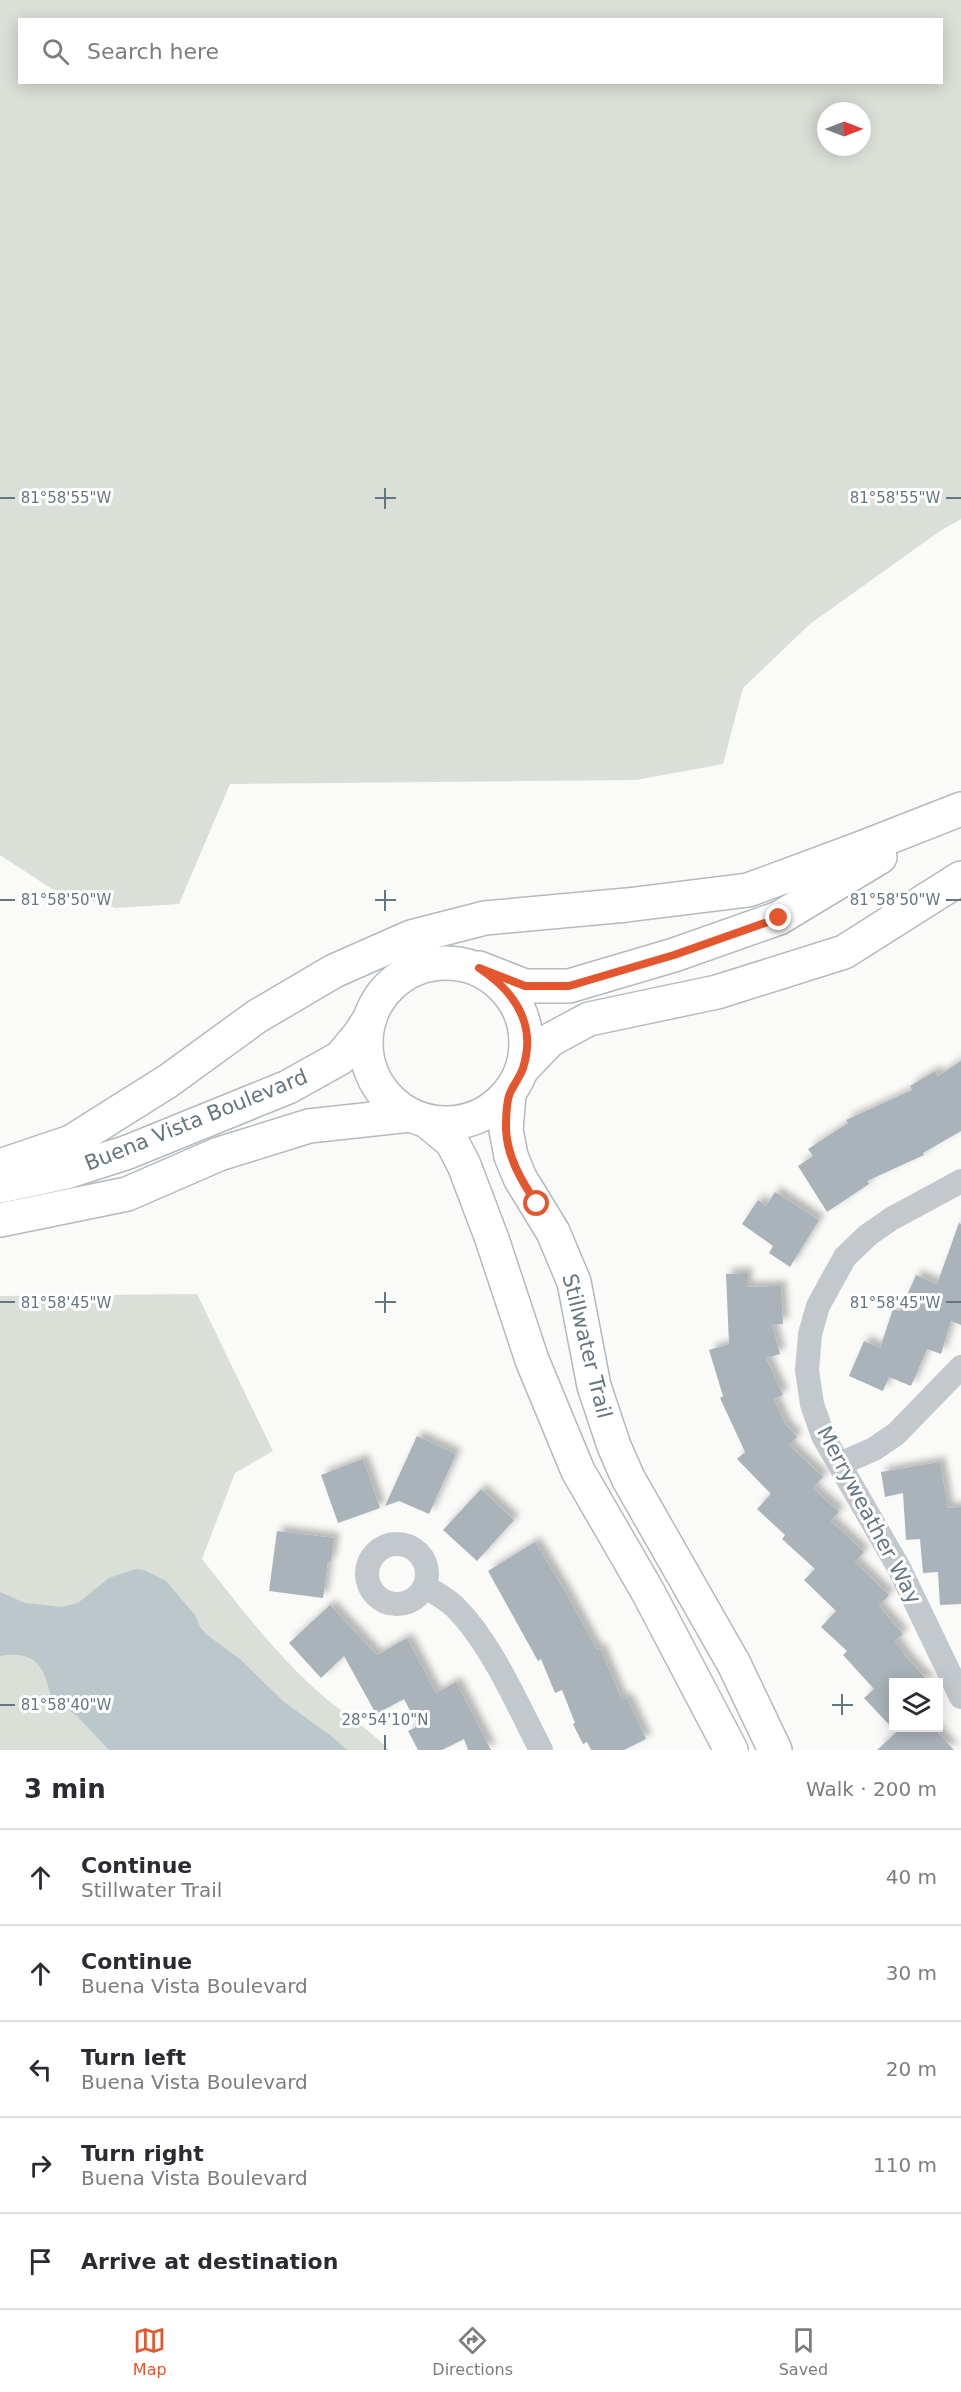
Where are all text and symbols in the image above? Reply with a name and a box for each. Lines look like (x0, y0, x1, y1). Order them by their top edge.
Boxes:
search box (18, 18, 943, 84)
icon: search (39, 35, 72, 68)
text: Search here (87, 39, 219, 64)
north arrow (817, 102, 871, 156)
text: 81°58'55"W (21, 489, 111, 507)
text: 81°58'55"W (850, 489, 940, 507)
text: 81°58'50"W (21, 891, 111, 909)
text: 81°58'50"W (850, 891, 940, 909)
route end (765, 904, 791, 930)
street label: Buena Vista Boulevard (81, 1064, 311, 1176)
route start (523, 1190, 549, 1216)
street label: Stillwater Trail (557, 1271, 617, 1421)
text: 81°58'45"W (21, 1294, 111, 1312)
text: 81°58'45"W (850, 1294, 940, 1312)
street label: Merryweather Way (812, 1422, 926, 1608)
map controls (889, 1678, 943, 1732)
button: layers (889, 1678, 943, 1732)
text: 81°58'40"W (21, 1696, 111, 1714)
text: 28°54'10"N (341, 1711, 429, 1729)
text: 3 min (24, 1774, 106, 1804)
text: Walk · 200 m (806, 1777, 937, 1801)
text: Continue (81, 1853, 192, 1878)
icon: ahead (24, 1861, 57, 1894)
text: 40 m (886, 1865, 937, 1889)
text: Stillwater Trail (81, 1878, 222, 1902)
text: Continue (81, 1949, 192, 1974)
icon: ahead (24, 1957, 57, 1990)
text: 30 m (886, 1961, 937, 1985)
text: Buena Vista Boulevard (81, 1974, 308, 1998)
text: Turn left (81, 2045, 186, 2070)
icon: left (24, 2053, 57, 2086)
text: 20 m (886, 2057, 937, 2081)
text: Buena Vista Boulevard (81, 2070, 308, 2094)
text: Turn right (81, 2141, 204, 2166)
icon: right (24, 2149, 57, 2182)
text: 110 m (873, 2153, 937, 2177)
text: Buena Vista Boulevard (81, 2166, 308, 2190)
icon: arrive (24, 2245, 57, 2278)
text: Arrive at destination (81, 2249, 338, 2274)
tab: Map (133, 2324, 167, 2379)
tab: Directions (432, 2324, 513, 2379)
tab: Saved (779, 2324, 828, 2379)

